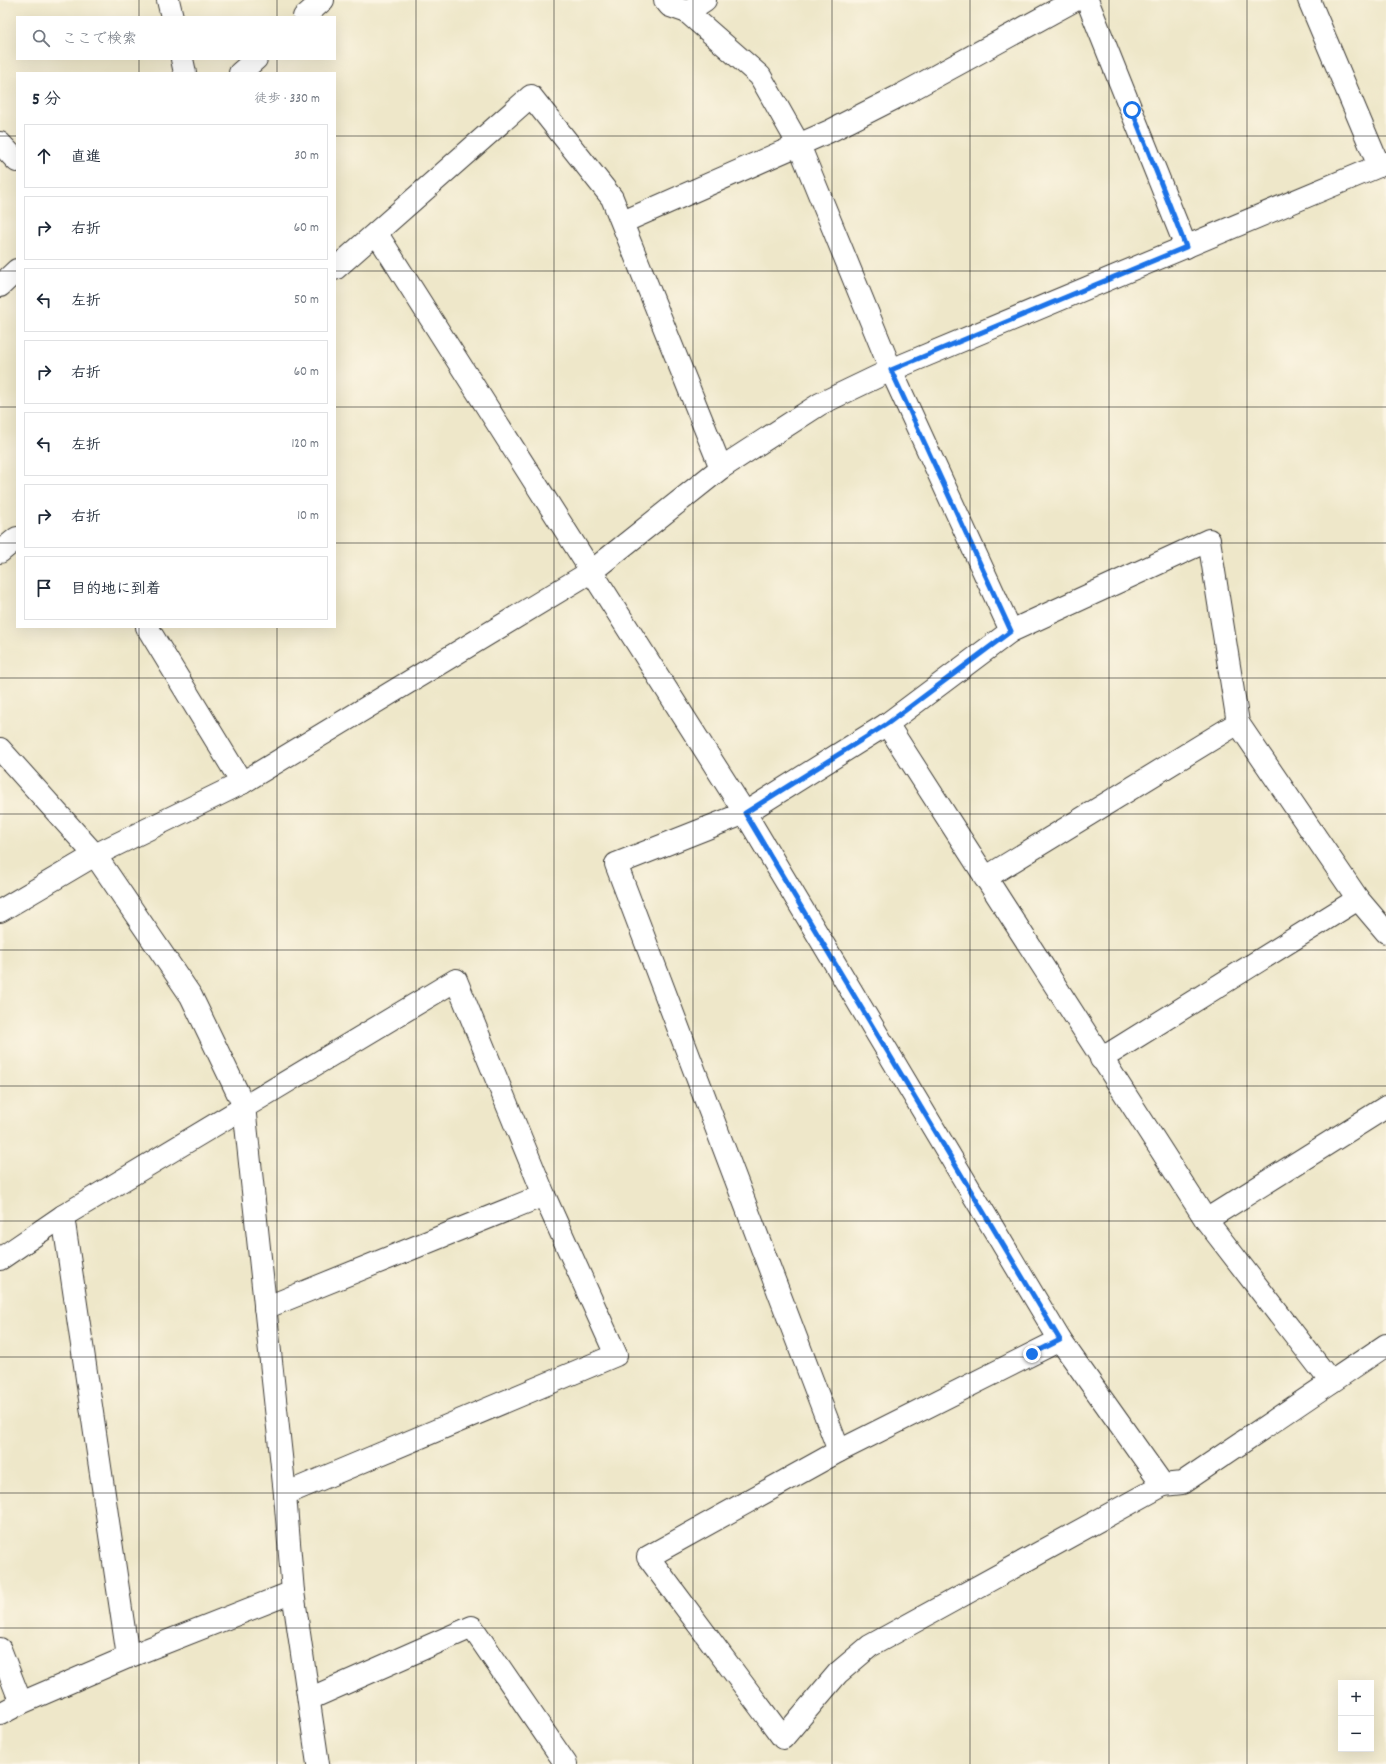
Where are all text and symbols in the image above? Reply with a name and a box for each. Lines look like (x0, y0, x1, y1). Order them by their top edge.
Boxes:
search box (16, 16, 336, 60)
icon: search (30, 27, 52, 49)
text: ここで検索 (62, 29, 137, 51)
text: 5 分 (32, 89, 61, 113)
text: 徒歩 · 330 m (255, 90, 320, 109)
route start (1123, 101, 1141, 119)
icon: ahead (33, 145, 55, 167)
text: 直進 (71, 147, 101, 169)
text: 30 m (294, 147, 319, 166)
icon: right (33, 217, 55, 239)
text: 右折 (71, 219, 101, 241)
text: 60 m (294, 219, 319, 238)
icon: left (33, 289, 55, 311)
text: 左折 (71, 291, 101, 313)
text: 50 m (294, 291, 319, 310)
icon: right (33, 361, 55, 383)
text: 右折 (71, 363, 101, 385)
text: 60 m (294, 363, 319, 382)
icon: left (33, 433, 55, 455)
text: 左折 (71, 435, 101, 457)
text: 120 m (291, 435, 319, 454)
icon: right (33, 505, 55, 527)
text: 右折 (71, 507, 101, 529)
text: 10 m (297, 507, 319, 526)
icon: arrive (33, 577, 55, 599)
text: 目的地に到着 (71, 579, 161, 601)
route end (1023, 1345, 1041, 1363)
map controls (1338, 1680, 1374, 1752)
button: + (1338, 1680, 1374, 1716)
button: − (1338, 1716, 1374, 1752)

